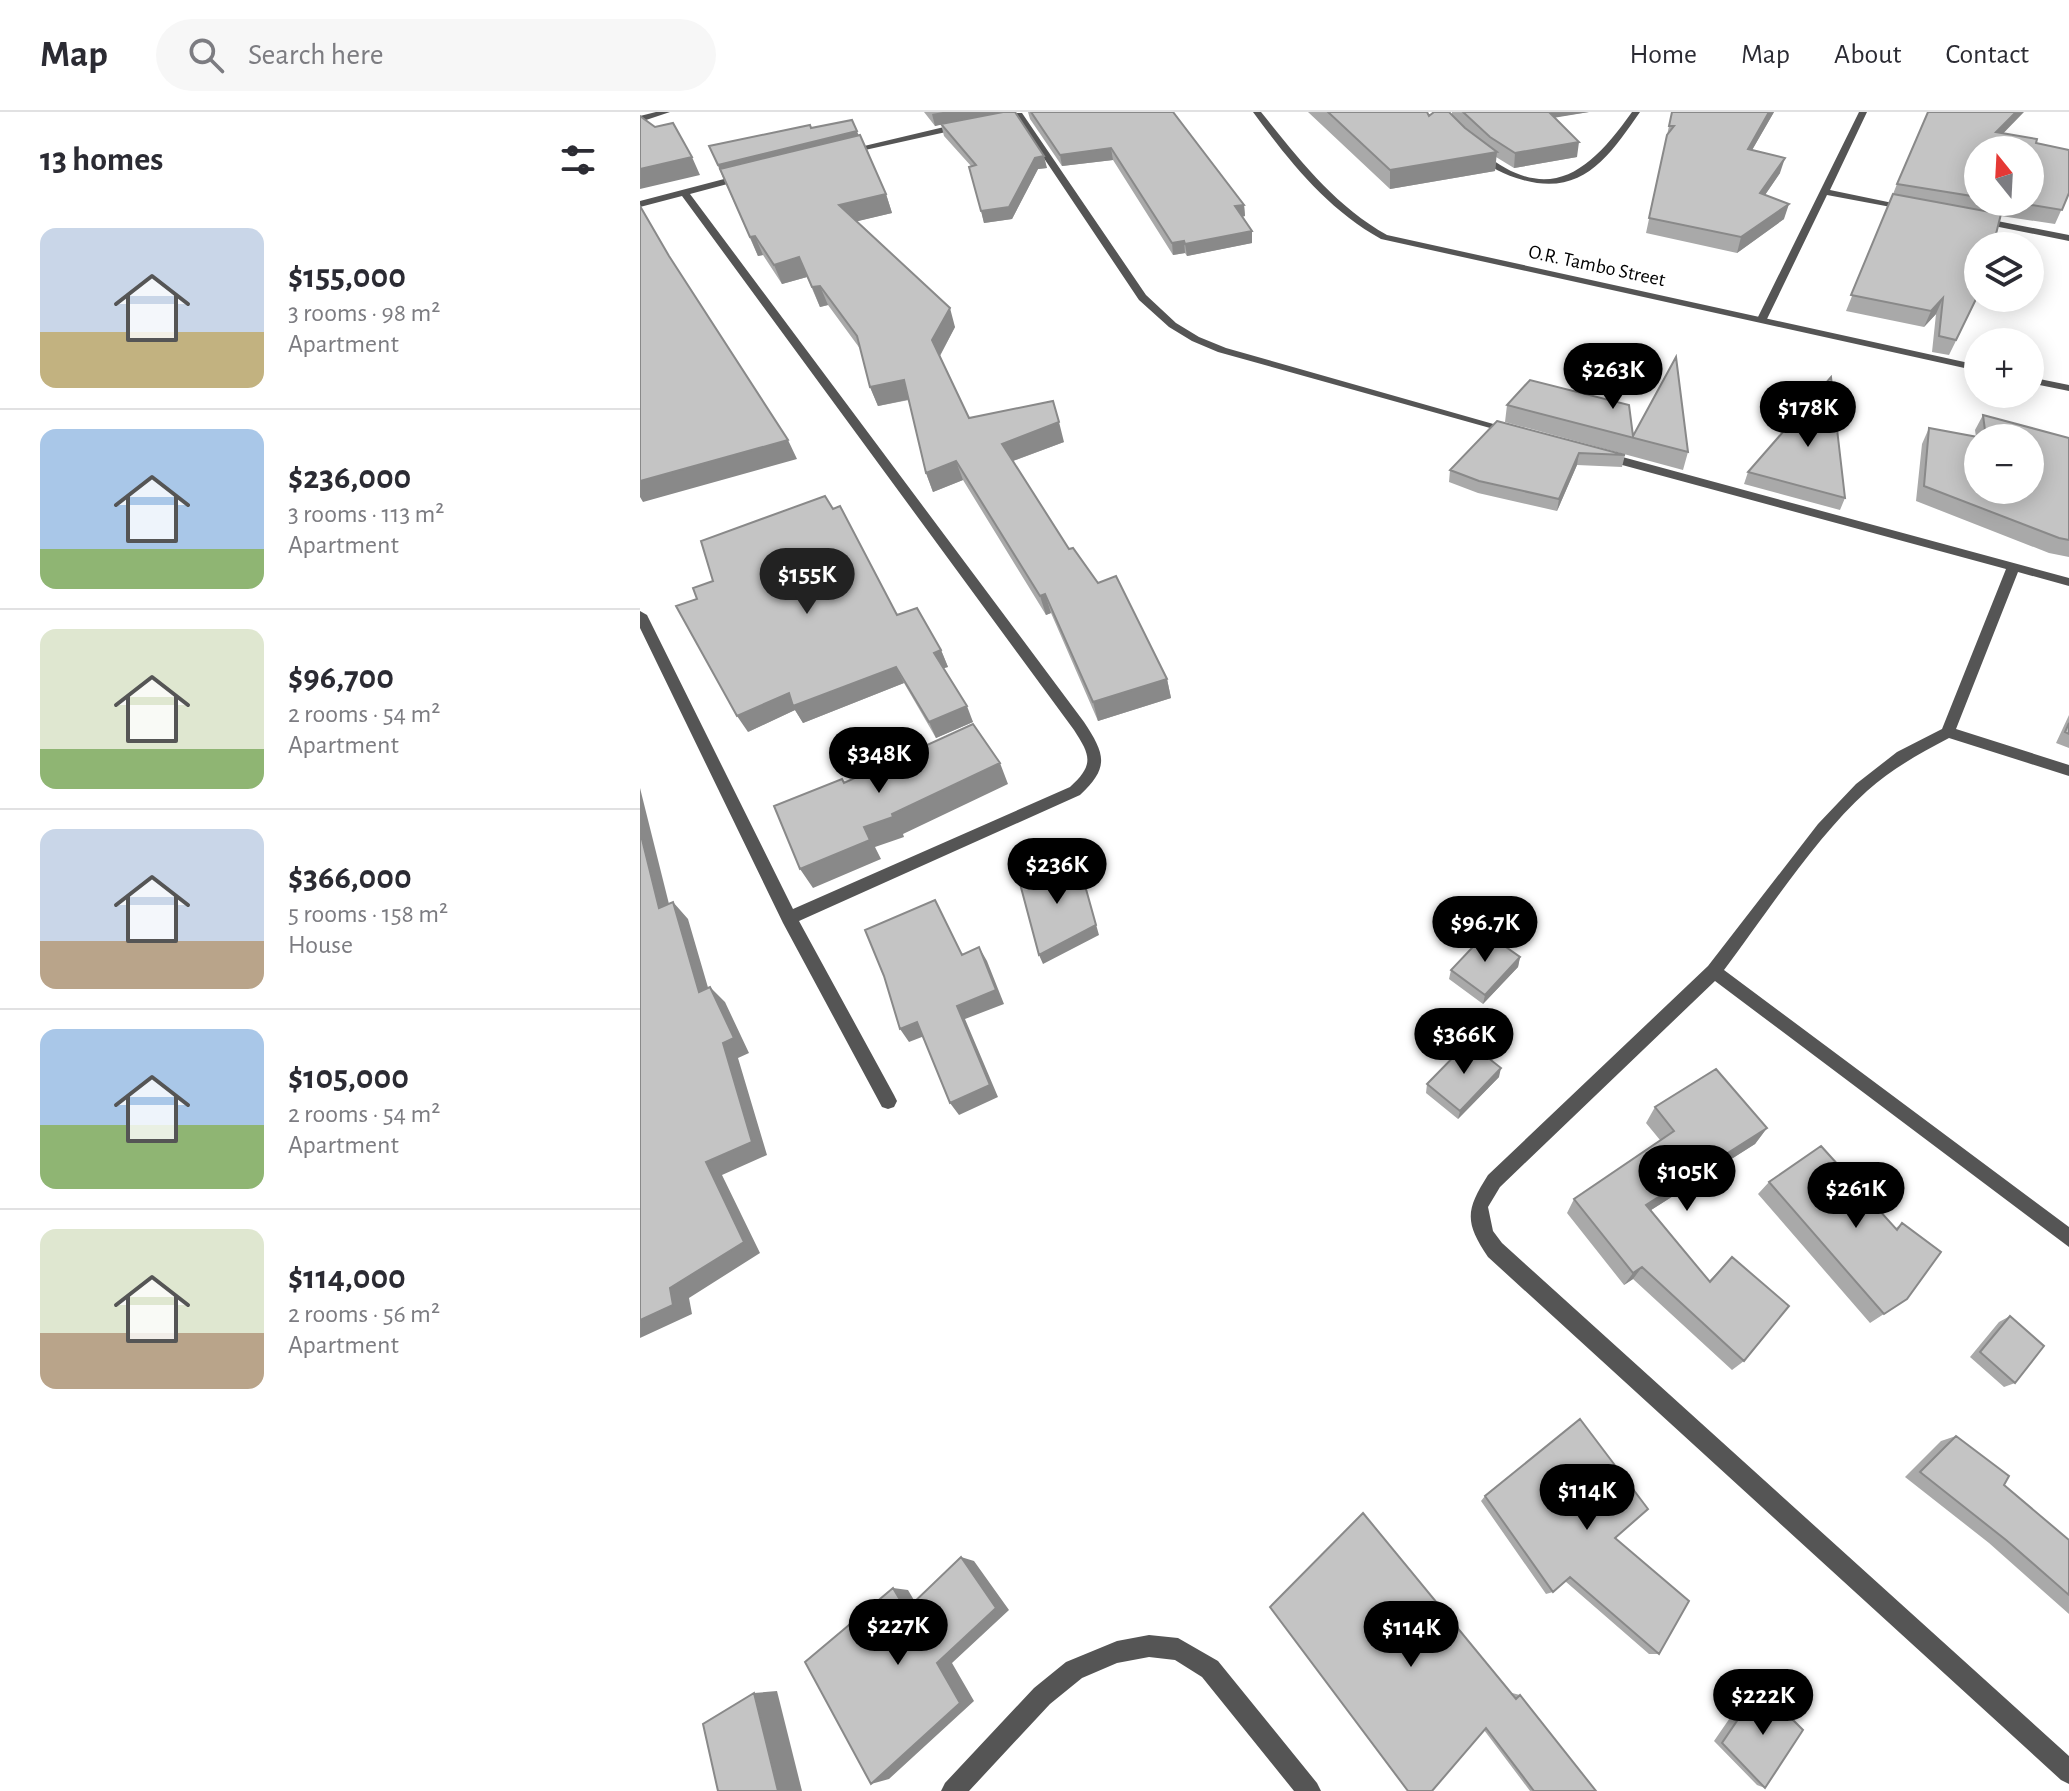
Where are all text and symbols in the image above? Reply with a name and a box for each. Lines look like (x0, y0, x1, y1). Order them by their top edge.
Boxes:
search box (156, 19, 716, 91)
icon: search (184, 33, 228, 77)
text: Map (40, 36, 108, 74)
text: Search here (248, 40, 384, 70)
text: Home (1630, 41, 1697, 69)
text: Map (1741, 41, 1790, 69)
text: About (1834, 41, 1902, 69)
text: Contact (1946, 41, 2029, 69)
north arrow (1964, 136, 2044, 216)
map controls (1964, 136, 2044, 504)
icon: filters (556, 138, 600, 182)
text: 13 homes (40, 143, 163, 177)
button: layers (1964, 232, 2044, 312)
street label: O.R. Tambo Street (1527, 242, 1668, 290)
icon: home (104, 260, 200, 356)
text: $155,000 (288, 260, 406, 294)
text: 3 rooms · 98 m² (288, 300, 440, 326)
button: + (1964, 328, 2044, 408)
text: Apartment (288, 331, 399, 357)
pin: $263K (1557, 343, 1669, 411)
text: $263K (1582, 356, 1644, 382)
pin: $178K (1752, 381, 1864, 449)
text: $178K (1778, 394, 1838, 420)
button: − (1964, 424, 2044, 504)
icon: home (104, 461, 200, 557)
text: $236,000 (288, 461, 411, 495)
text: 3 rooms · 113 m² (288, 501, 444, 527)
text: Apartment (288, 532, 399, 558)
pin: $155K (751, 548, 863, 616)
text: $155K (778, 561, 836, 587)
icon: home (104, 661, 200, 757)
text: $96,700 (288, 661, 394, 695)
text: 2 rooms · 54 m² (288, 701, 440, 727)
pin: $348K (823, 727, 935, 795)
text: Apartment (288, 732, 399, 758)
text: $348K (847, 740, 911, 766)
pin: $236K (1001, 838, 1113, 906)
text: $236K (1026, 851, 1088, 877)
icon: home (104, 861, 200, 957)
text: $366,000 (288, 861, 412, 895)
pin: $96.7K (1420, 896, 1550, 964)
text: 5 rooms · 158 m² (288, 901, 448, 927)
text: $96.7K (1450, 909, 1520, 935)
text: House (288, 932, 353, 958)
pin: $366K (1408, 1008, 1520, 1076)
text: $366K (1432, 1021, 1496, 1047)
icon: home (104, 1061, 200, 1157)
text: $105,000 (288, 1061, 409, 1095)
text: 2 rooms · 54 m² (288, 1101, 440, 1127)
text: Apartment (288, 1132, 399, 1158)
pin: $105K (1631, 1145, 1743, 1213)
text: $105K (1656, 1158, 1718, 1184)
pin: $261K (1800, 1162, 1912, 1230)
text: $261K (1825, 1175, 1887, 1201)
icon: home (104, 1261, 200, 1357)
text: $114,000 (288, 1261, 406, 1295)
text: 2 rooms · 56 m² (288, 1301, 440, 1327)
text: Apartment (288, 1332, 399, 1358)
pin: $114K (1531, 1464, 1643, 1532)
text: $114K (1558, 1477, 1616, 1503)
pin: $227K (842, 1599, 954, 1667)
pin: $114K (1355, 1601, 1467, 1669)
text: $227K (867, 1612, 929, 1638)
text: $114K (1382, 1614, 1440, 1640)
pin: $222K (1707, 1669, 1819, 1737)
text: $222K (1731, 1682, 1795, 1708)

